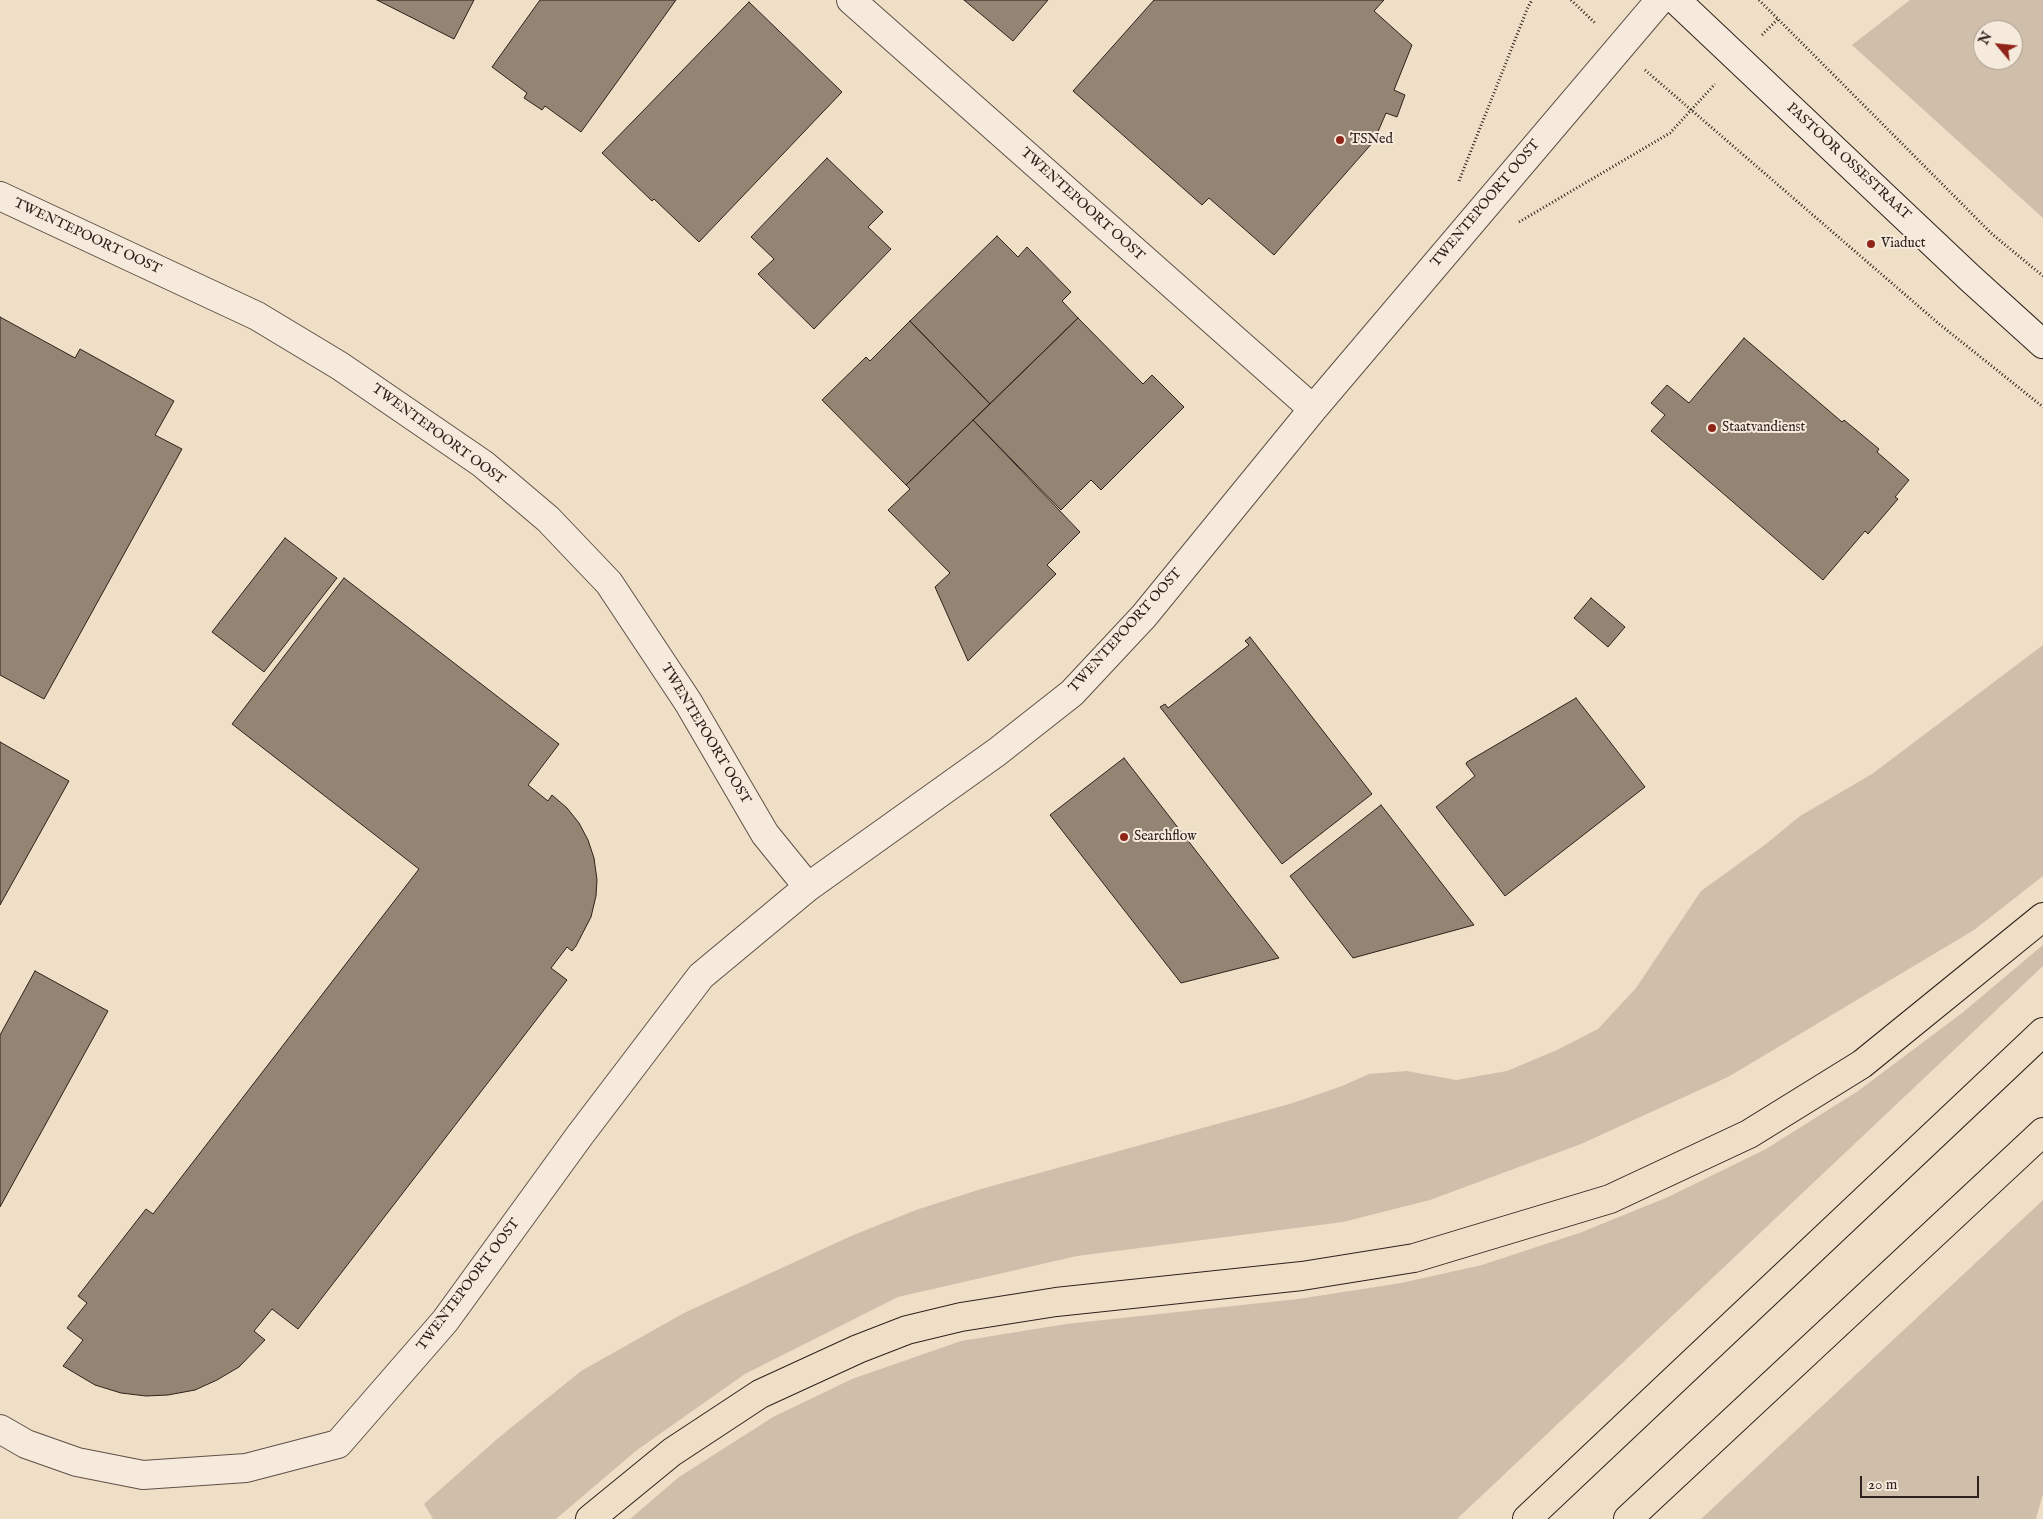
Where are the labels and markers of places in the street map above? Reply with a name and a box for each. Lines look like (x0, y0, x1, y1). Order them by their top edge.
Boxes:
place label: TSNed (1350, 132, 1393, 148)
marker: TSNed (1334, 134, 1346, 146)
place label: Viaduct (1881, 236, 1925, 252)
marker: Viaduct (1865, 238, 1877, 250)
place label: Staatvandienst (1722, 420, 1805, 436)
marker: Staatvandienst (1706, 422, 1718, 434)
place label: Searchflow (1134, 829, 1196, 845)
marker: Searchflow (1118, 831, 1130, 843)

